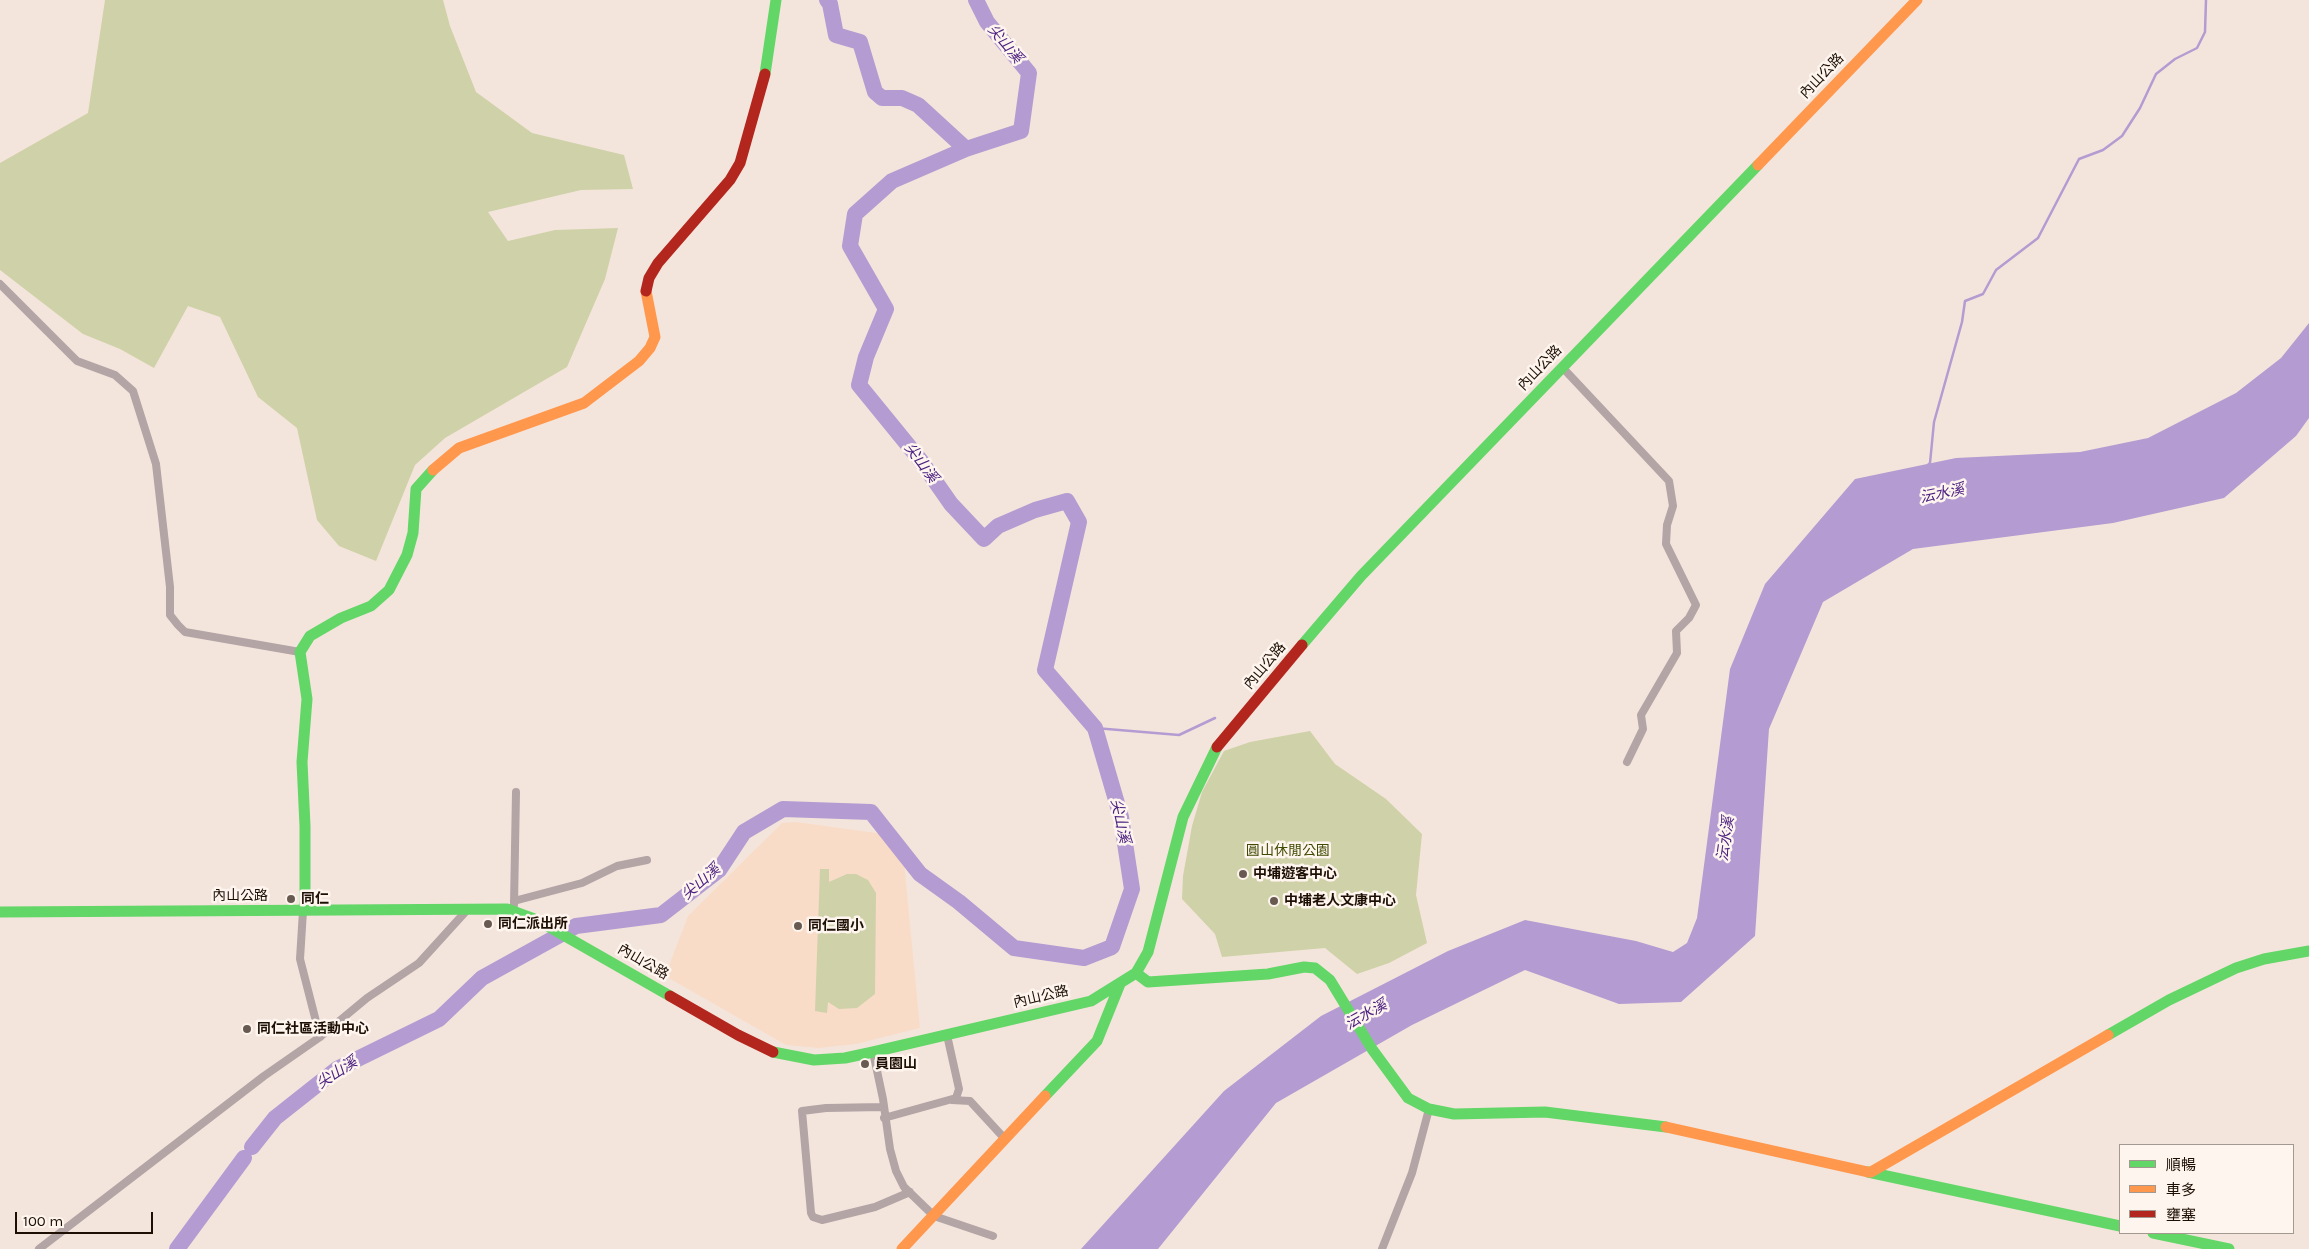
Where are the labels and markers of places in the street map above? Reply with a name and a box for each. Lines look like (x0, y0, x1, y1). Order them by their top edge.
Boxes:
place label: 中埔遊客中心 (1253, 866, 1337, 882)
marker: 中埔遊客中心 (1237, 868, 1249, 880)
place label: 同仁 (301, 891, 329, 907)
marker: 同仁 (285, 893, 297, 905)
place label: 中埔老人文康中心 (1284, 893, 1396, 909)
marker: 中埔老人文康中心 (1268, 895, 1280, 907)
place label: 同仁派出所 (498, 916, 568, 932)
marker: 同仁派出所 (482, 918, 494, 930)
place label: 同仁國小 (808, 918, 864, 934)
marker: 同仁國小 (792, 920, 804, 932)
place label: 同仁社區活動中心 (257, 1021, 369, 1037)
marker: 同仁社區活動中心 (241, 1023, 253, 1035)
place label: 員園山 (875, 1056, 917, 1072)
marker: 員園山 (859, 1058, 871, 1070)

